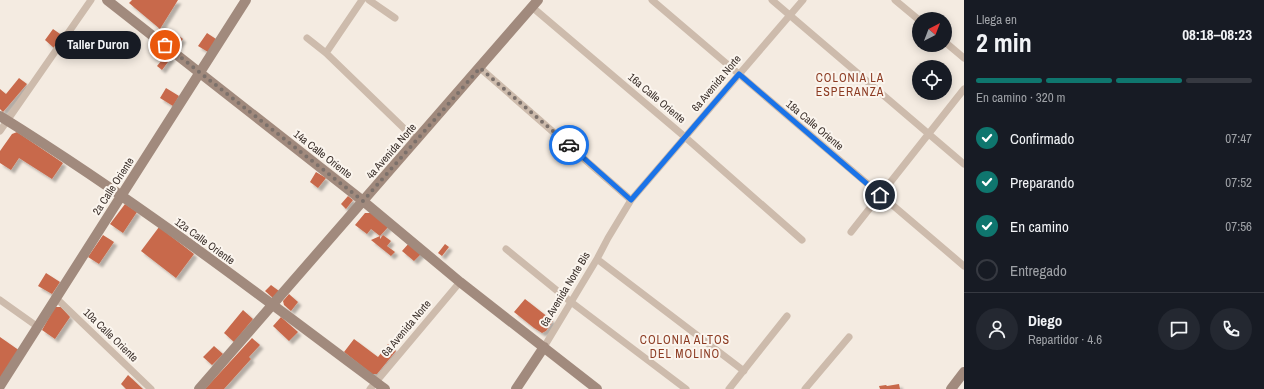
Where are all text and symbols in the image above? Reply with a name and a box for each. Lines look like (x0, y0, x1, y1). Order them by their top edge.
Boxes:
text: Llega en (976, 11, 1017, 28)
north arrow (912, 12, 952, 52)
map controls (912, 12, 952, 100)
text: 08:18–08:23 (1182, 24, 1252, 45)
text: 2 min (976, 25, 1032, 60)
pin (148, 28, 182, 62)
callout: Taller Duron (55, 31, 141, 59)
icon: bag (154, 34, 176, 56)
text: Taller Duron (67, 36, 129, 53)
street label: 6a Avenida Norte (688, 52, 744, 114)
button: locate (912, 60, 952, 100)
street label: 16a Calle Oriente (625, 70, 689, 126)
district label: COLONIA LA ESPERANZA (816, 70, 884, 100)
text: En camino · 320 m (976, 89, 1065, 106)
street label: 18a Calle Oriente (783, 97, 847, 153)
street label: 4a Avenida Norte (363, 120, 419, 182)
courier (549, 125, 589, 165)
street label: 14a Calle Oriente (291, 127, 355, 181)
icon: check (976, 127, 998, 149)
text: Confirmado (1010, 128, 1074, 149)
text: 07:47 (1225, 130, 1252, 147)
icon: car (558, 134, 580, 156)
street label: 2a Calle Oriente (89, 155, 137, 217)
icon: check (976, 171, 998, 193)
text: Preparando (1010, 172, 1074, 193)
text: 07:52 (1225, 174, 1252, 191)
pin (863, 178, 897, 212)
icon: home (869, 184, 891, 206)
street label: 12a Calle Oriente (172, 215, 238, 267)
icon: check (976, 215, 998, 237)
text: En camino (1010, 216, 1069, 237)
text: 07:56 (1225, 218, 1252, 235)
street label: 6a Avenida Norte Bis (537, 249, 593, 329)
text: Entregado (1010, 260, 1067, 281)
street label: 6a Avenida Norte (378, 297, 434, 359)
street label: 10a Calle Oriente (81, 305, 141, 365)
button: person (976, 308, 1018, 350)
button: chat (1158, 308, 1200, 350)
button: phone (1210, 308, 1252, 350)
text: Diego (1028, 310, 1062, 331)
text: Repartidor · 4.6 (1028, 331, 1102, 348)
district label: COLONIA ALTOS DEL MOLINO (640, 332, 730, 362)

